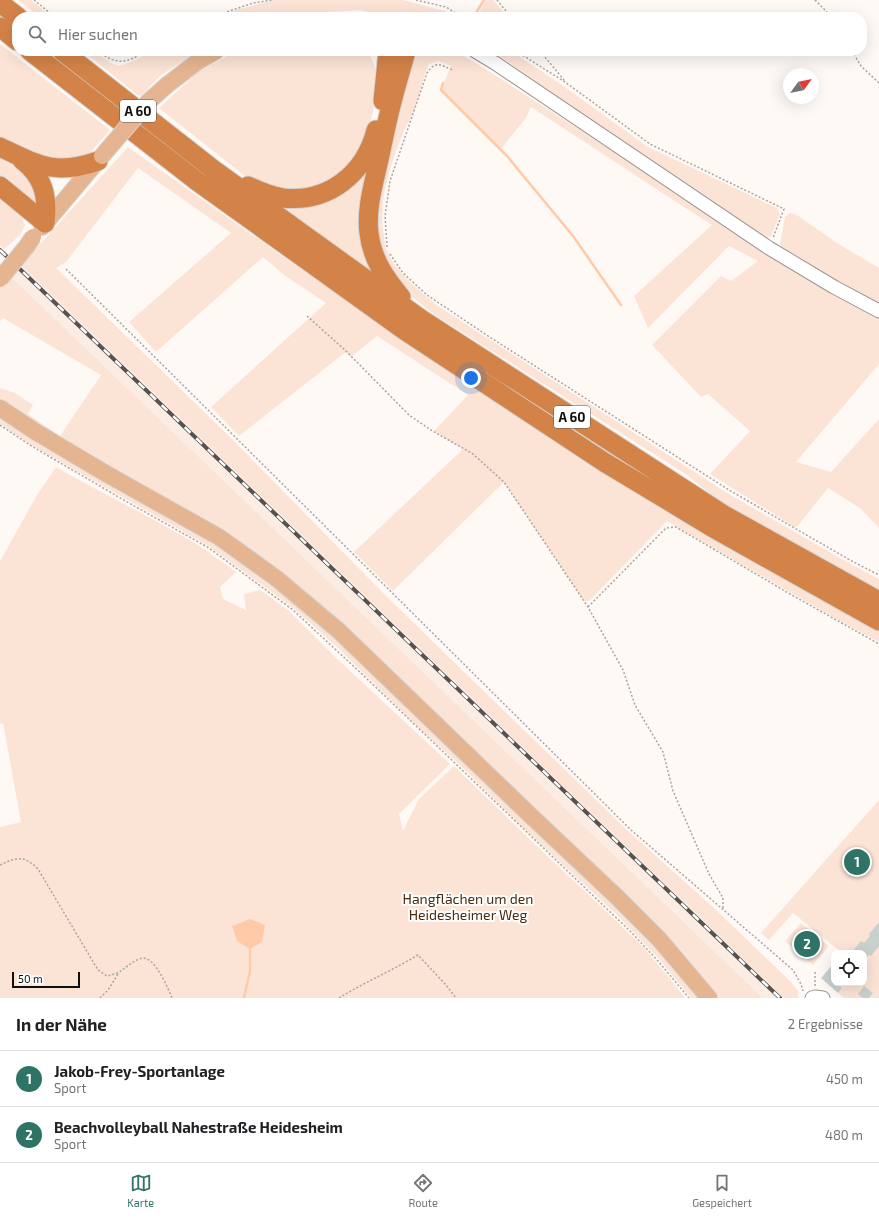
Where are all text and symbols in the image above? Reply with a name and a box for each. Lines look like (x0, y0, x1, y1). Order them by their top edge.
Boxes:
search box (12, 12, 867, 56)
icon: search (26, 23, 48, 45)
text: Hier suchen (58, 25, 138, 43)
north arrow (783, 68, 819, 104)
road number: A 60 (120, 100, 156, 122)
your location (461, 368, 481, 388)
road number: A 60 (554, 406, 590, 428)
pin: 1 (844, 847, 870, 877)
park label: Hangflächen um den Heidesheimer Weg (403, 890, 533, 923)
pin: 2 (794, 929, 820, 959)
map controls (831, 950, 867, 986)
button: locate (831, 950, 867, 986)
scale bar (12, 970, 80, 989)
text: 50 m (18, 972, 43, 985)
text: In der Nähe (16, 1014, 107, 1034)
text: 2 Ergebnisse (788, 1016, 863, 1032)
text: Jakob-Frey-Sportanlage (54, 1062, 225, 1080)
text: 1 (26, 1071, 32, 1087)
text: 450 m (826, 1071, 863, 1087)
text: Sport (54, 1080, 86, 1096)
text: Beachvolleyball Nahestraße Heidesheim (54, 1118, 343, 1136)
text: 2 (25, 1127, 33, 1143)
text: 480 m (825, 1127, 863, 1143)
text: Sport (54, 1136, 86, 1152)
tab: Karte (127, 1172, 154, 1209)
tab: Route (408, 1172, 438, 1209)
tab: Gespeichert (692, 1172, 752, 1209)

